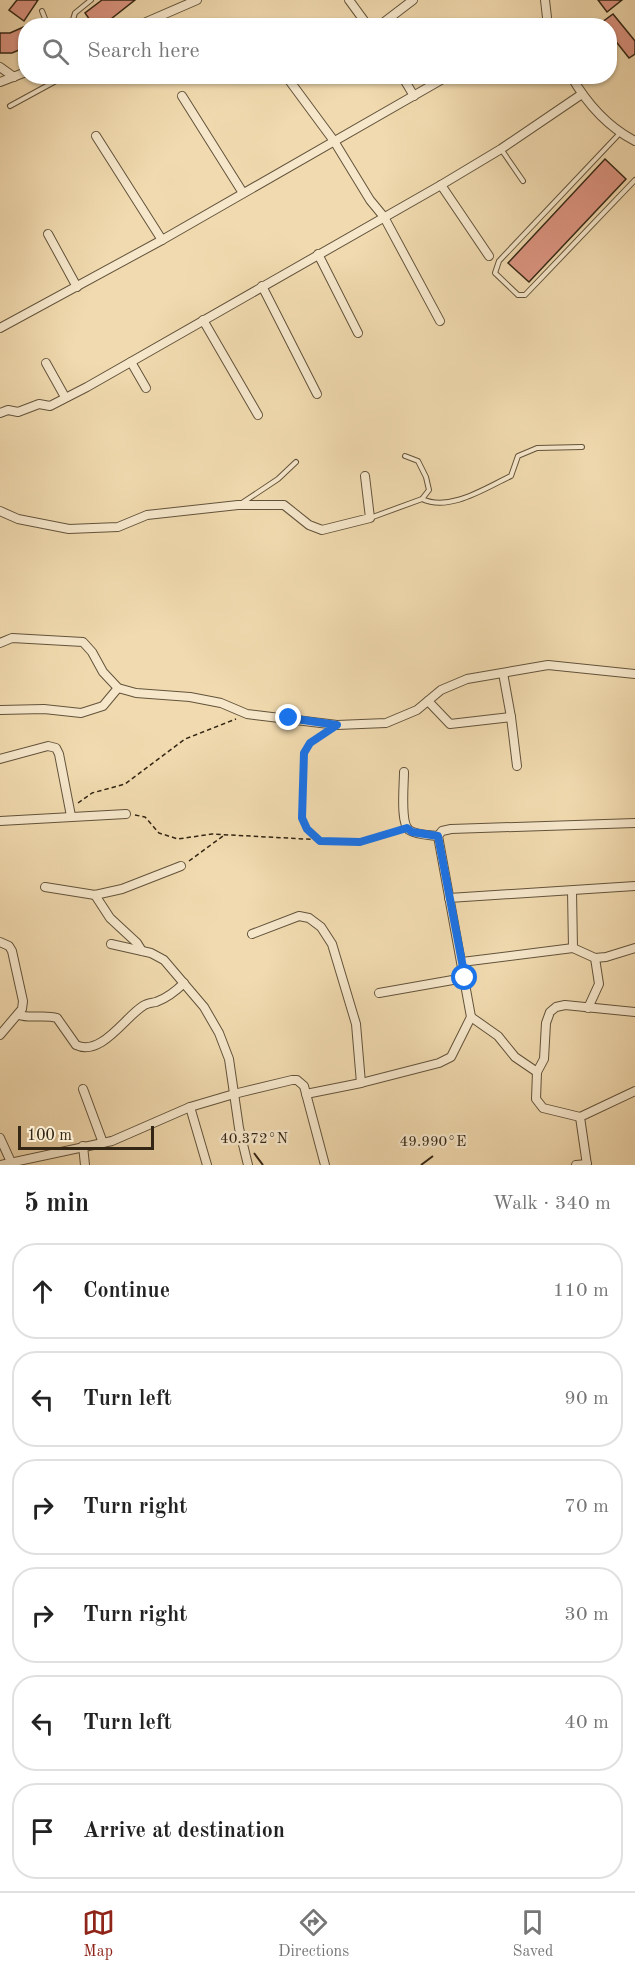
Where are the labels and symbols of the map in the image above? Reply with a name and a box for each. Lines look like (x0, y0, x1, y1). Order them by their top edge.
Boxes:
route end (275, 704, 301, 730)
route start (451, 964, 477, 990)
scale bar (18, 1123, 154, 1150)
text: 40.372°N (220, 1132, 288, 1147)
text: 49.990°E (400, 1135, 466, 1150)

